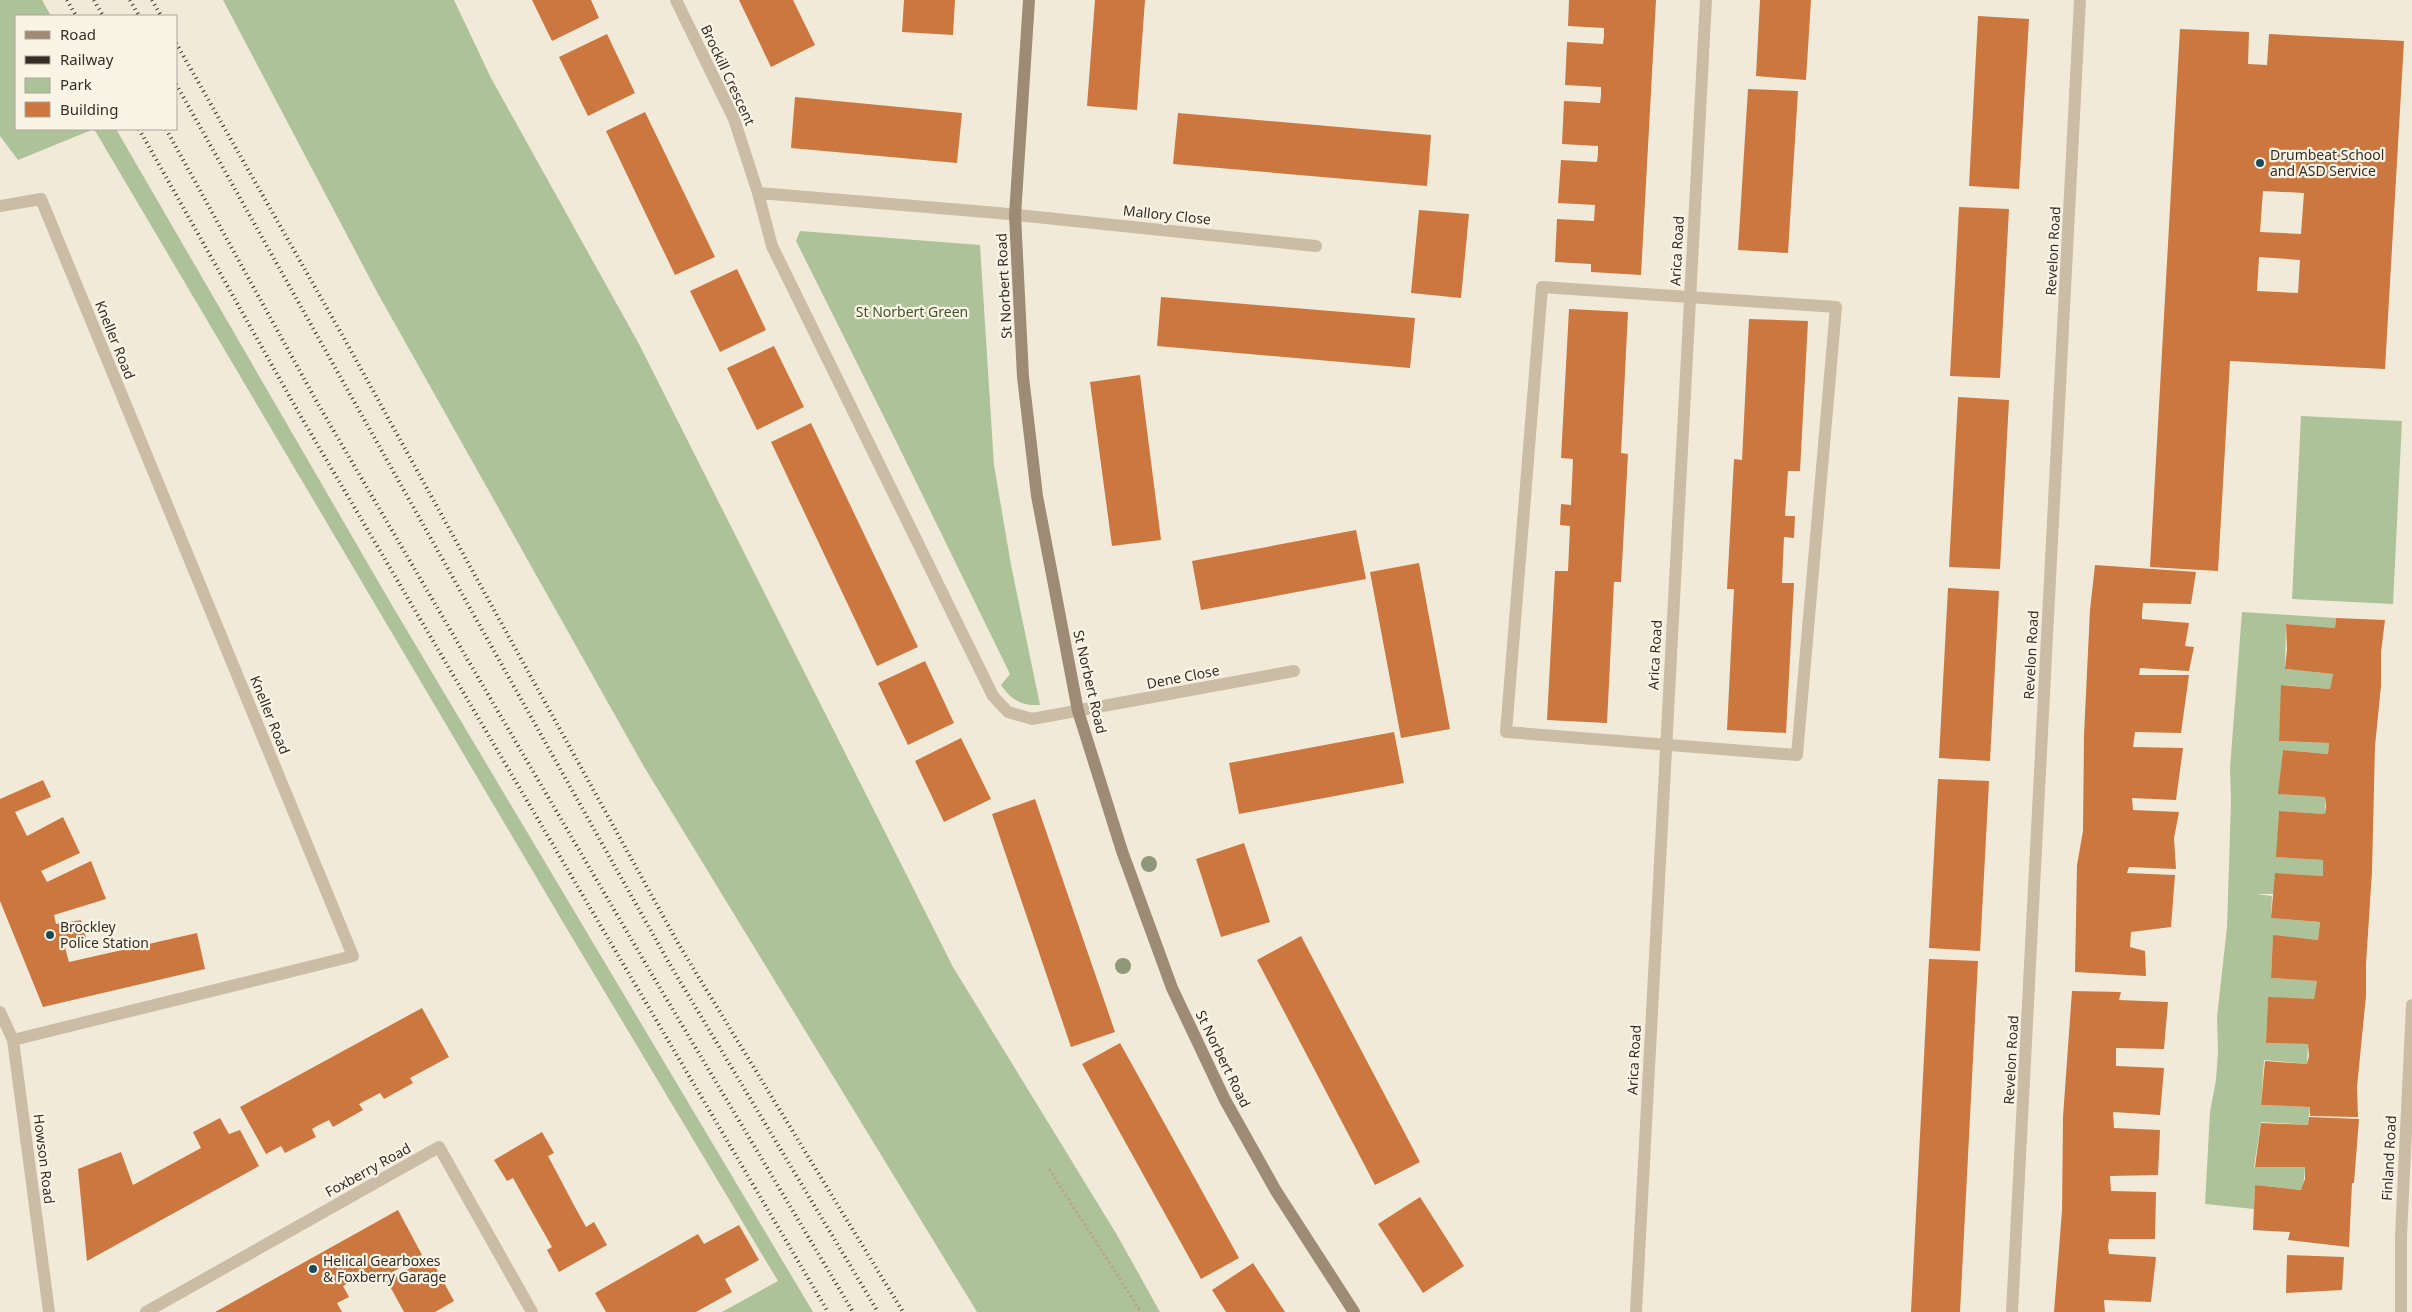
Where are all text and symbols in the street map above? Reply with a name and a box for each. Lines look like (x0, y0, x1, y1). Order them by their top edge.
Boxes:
legend (15, 15, 178, 130)
street label: Brockill Crescent (697, 21, 760, 128)
text: Road (60, 24, 96, 44)
text: Railway (60, 49, 114, 69)
text: Park (60, 74, 92, 94)
text: Building (60, 99, 118, 119)
place label: Drumbeat School and ASD Service (2270, 145, 2384, 180)
marker: Drumbeat School and ASD Service (2254, 157, 2266, 169)
street label: Mallory Close (1122, 200, 1212, 229)
street label: Revelon Road (2041, 206, 2064, 296)
street label: Arica Road (1665, 215, 1688, 287)
street label: St Norbert Road (991, 233, 1016, 339)
street label: Kneller Road (91, 298, 140, 382)
park label: St Norbert Green (856, 302, 968, 321)
street label: Revelon Road (2019, 610, 2042, 700)
street label: Arica Road (1643, 619, 1666, 691)
street label: St Norbert Road (1069, 628, 1112, 736)
street label: Dene Close (1145, 660, 1221, 693)
street label: Kneller Road (246, 673, 295, 757)
place label: Brockley Police Station (60, 917, 149, 952)
marker: Brockley Police Station (44, 929, 56, 941)
street label: St Norbert Road (1192, 1007, 1255, 1111)
street label: Revelon Road (1999, 1015, 2022, 1105)
street label: Arica Road (1622, 1024, 1645, 1096)
street label: Howson Road (30, 1113, 59, 1205)
street label: Finland Road (2377, 1115, 2400, 1201)
street label: Foxberry Road (321, 1138, 414, 1201)
place label: Helical Gearboxes & Foxberry Garage (323, 1251, 447, 1286)
marker: Helical Gearboxes & Foxberry Garage (307, 1263, 319, 1275)

